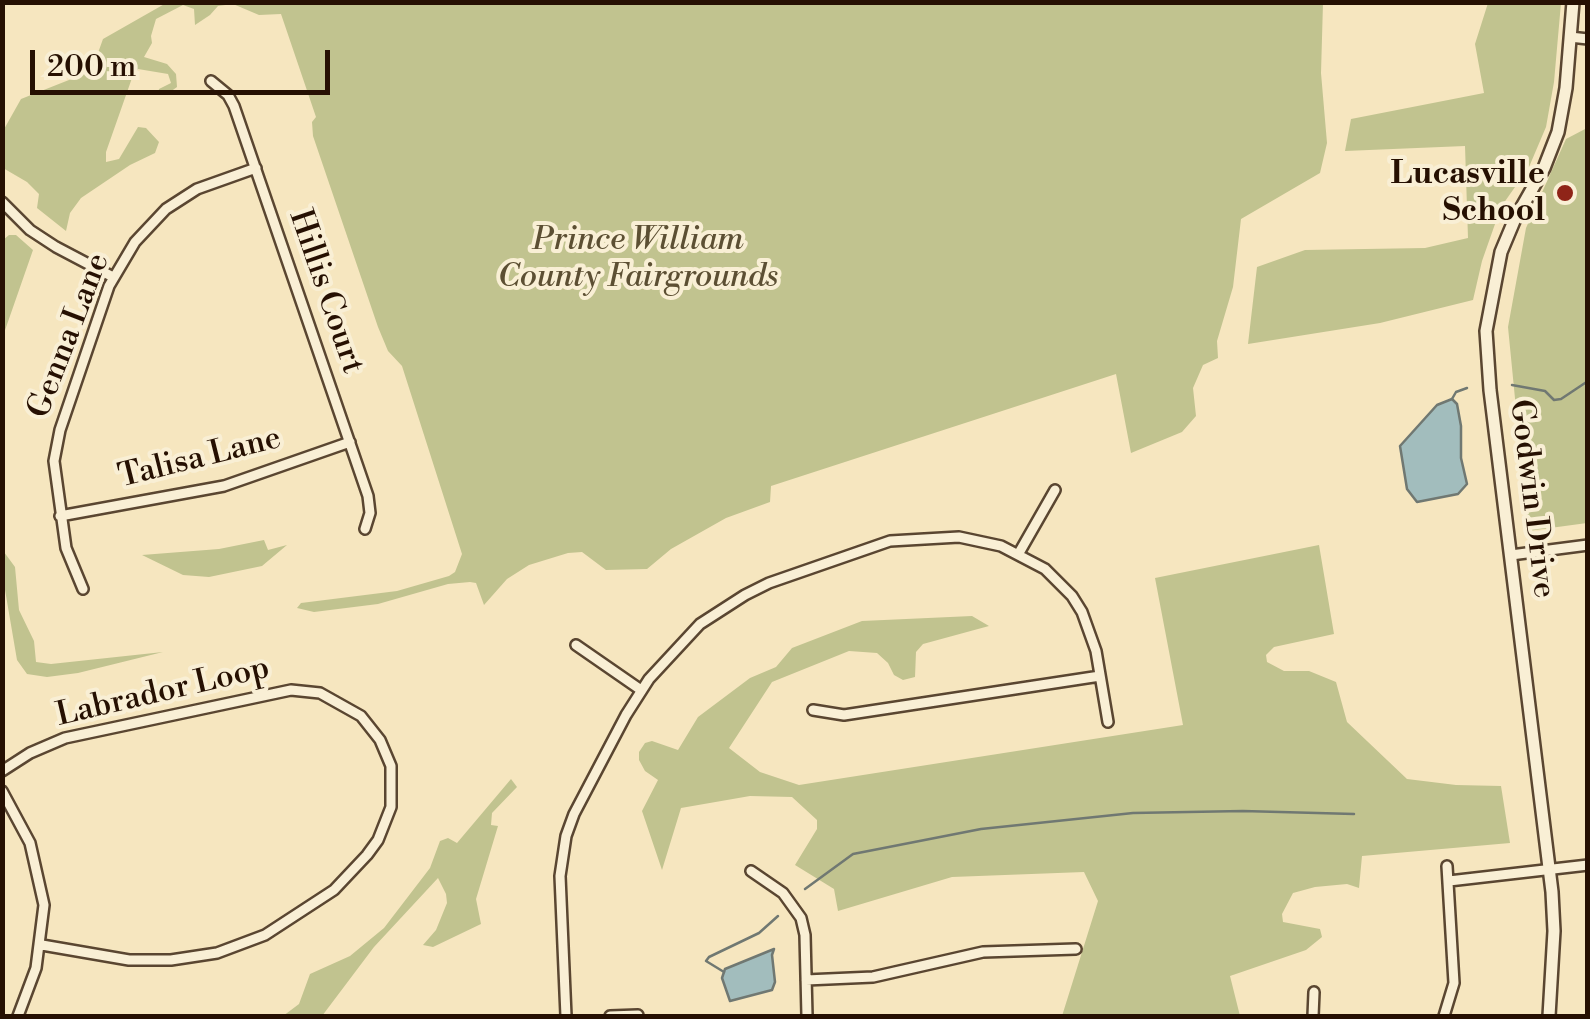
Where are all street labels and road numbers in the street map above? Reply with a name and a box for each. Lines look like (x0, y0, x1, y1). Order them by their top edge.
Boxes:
street label: Hillis Court (279, 205, 371, 379)
street label: Genna Lane (21, 248, 119, 424)
street label: Godwin Drive (1500, 398, 1562, 600)
street label: Talisa Lane (115, 420, 285, 498)
street label: Labrador Loop (53, 650, 273, 736)

